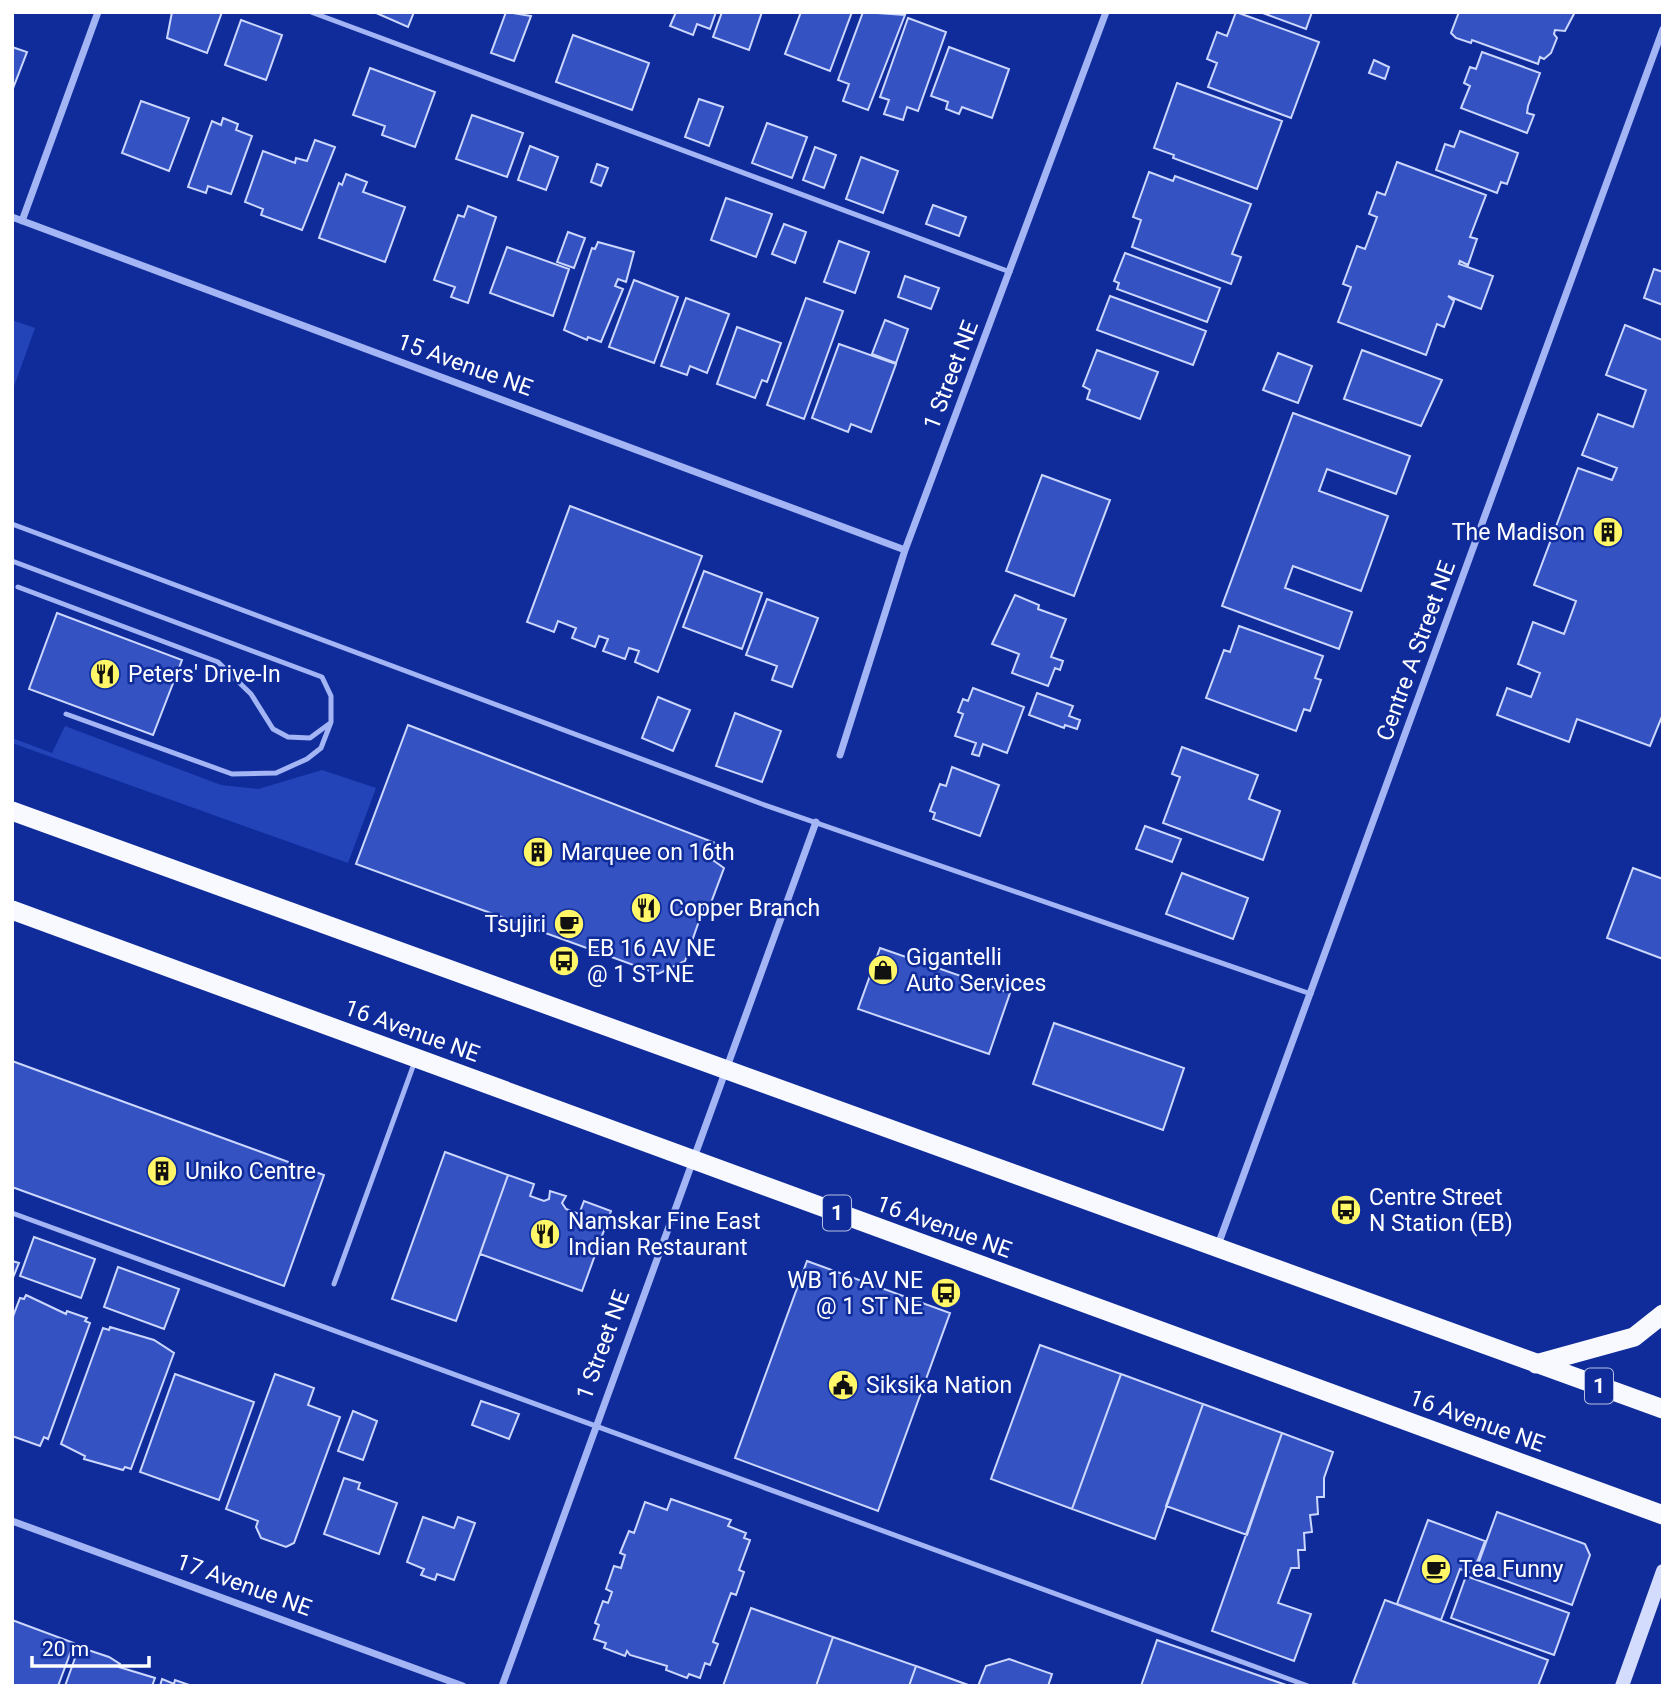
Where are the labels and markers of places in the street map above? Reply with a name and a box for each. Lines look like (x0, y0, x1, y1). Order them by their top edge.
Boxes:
building icon: The Madison (1591, 515, 1625, 549)
place label: The Madison (1452, 519, 1585, 546)
restaurant icon: Peters' Drive-In (88, 657, 122, 691)
place label: Peters' Drive-In (128, 661, 281, 688)
building icon: Marquee on 16th (521, 835, 555, 869)
place label: Marquee on 16th (561, 839, 735, 866)
restaurant icon: Copper Branch (629, 891, 663, 925)
place label: Copper Branch (669, 895, 820, 922)
cafe icon: Tsujiri (552, 907, 586, 941)
place label: Tsujiri (485, 911, 546, 938)
place label: EB 16 AV NE @ 1 ST NE (587, 935, 716, 988)
bus stop icon: EB 16 AV NE @ 1 ST NE (547, 944, 581, 978)
place label: Gigantelli Auto Services (906, 944, 1046, 997)
shop icon: Gigantelli Auto Services (866, 953, 900, 987)
building icon: Uniko Centre (145, 1154, 179, 1188)
place label: Uniko Centre (185, 1158, 316, 1185)
place label: Centre Street N Station (EB) (1369, 1184, 1513, 1237)
bus stop icon: Centre Street N Station (EB) (1329, 1193, 1363, 1227)
place label: Namskar Fine East Indian Restaurant (568, 1208, 761, 1261)
restaurant icon: Namskar Fine East Indian Restaurant (528, 1217, 562, 1251)
place label: WB 16 AV NE @ 1 ST NE (787, 1267, 923, 1320)
bus stop icon: WB 16 AV NE @ 1 ST NE (929, 1276, 963, 1310)
public building icon: Siksika Nation (826, 1368, 860, 1402)
place label: Siksika Nation (866, 1372, 1012, 1399)
cafe icon: Tea Funny (1419, 1552, 1453, 1586)
place label: Tea Funny (1459, 1556, 1564, 1583)

